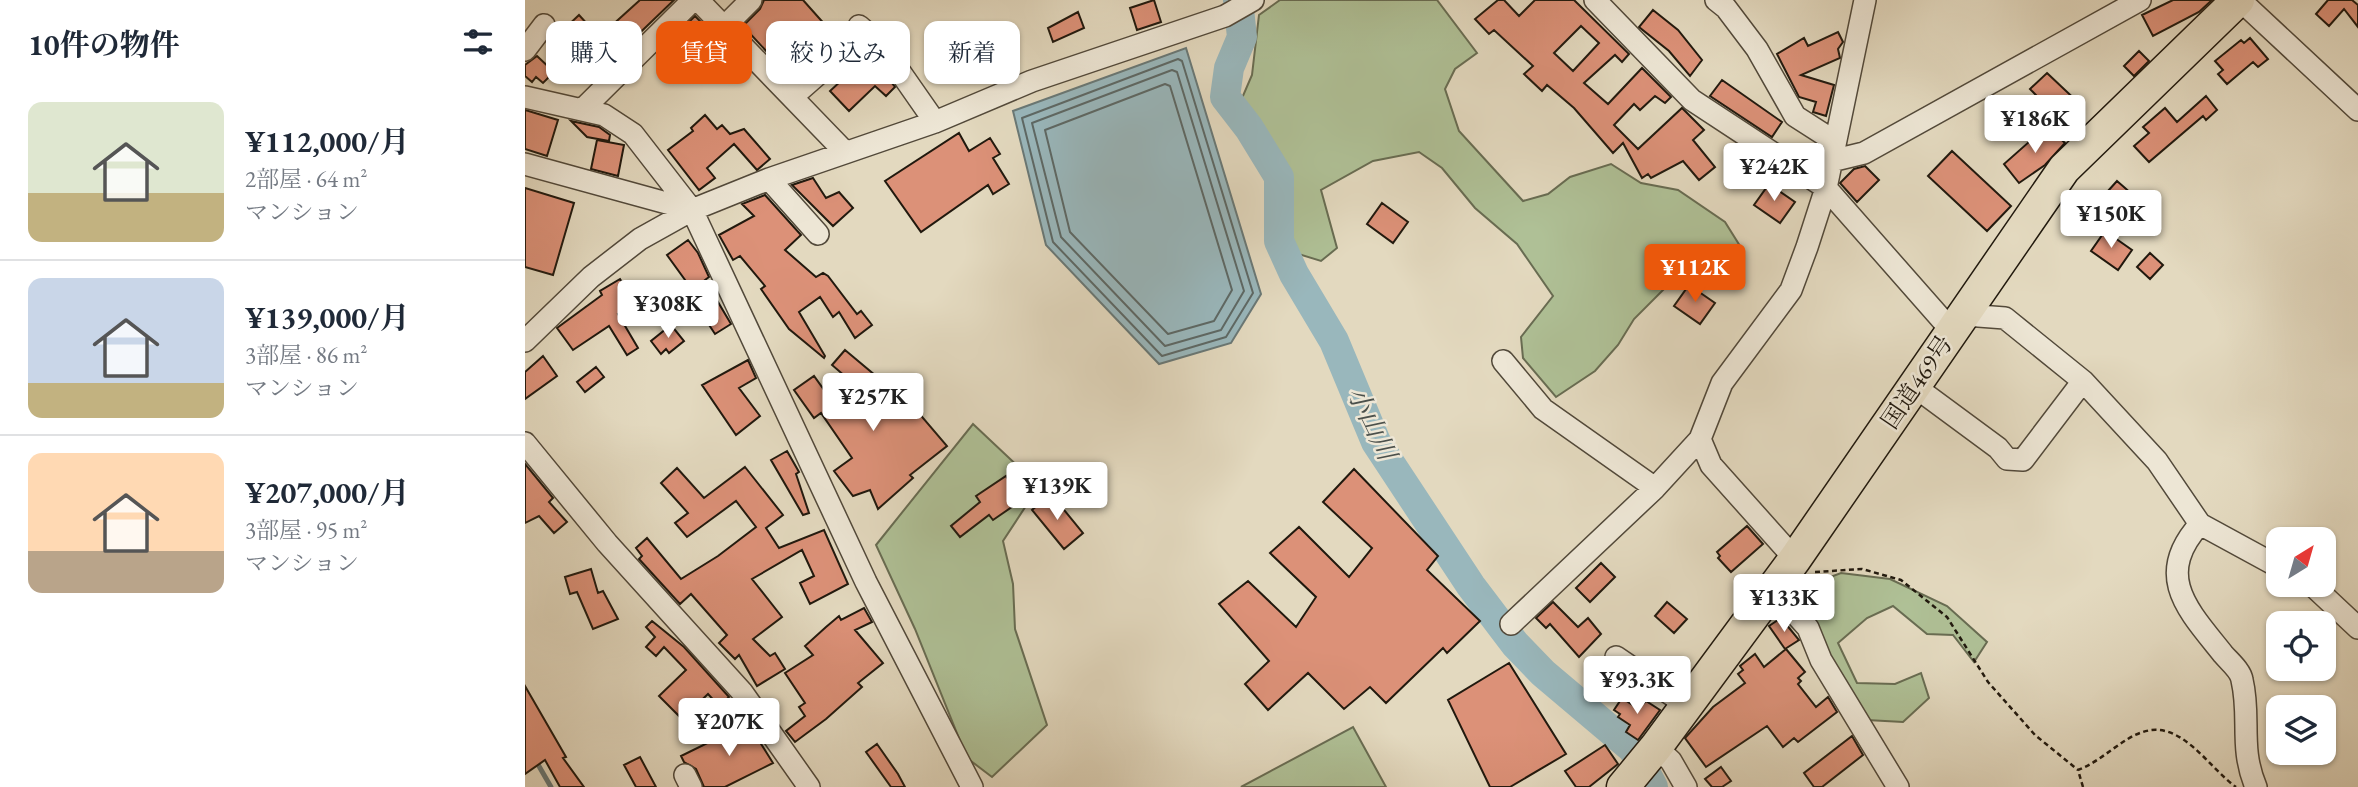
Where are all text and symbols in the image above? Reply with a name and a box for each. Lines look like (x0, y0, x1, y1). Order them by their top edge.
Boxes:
chip: 購入 (546, 21, 642, 84)
chip: 賃貸 (656, 21, 752, 84)
chip: 絞り込み (766, 21, 910, 84)
chip: 新着 (924, 21, 1020, 84)
icon: filters (459, 23, 497, 61)
text: 10件の物件 (28, 25, 180, 64)
pin: ¥186K (1986, 96, 2084, 155)
text: ¥186K (2000, 103, 2070, 133)
text: ¥112,000/月 (245, 122, 409, 161)
icon: home (84, 130, 168, 214)
pin: ¥242K (1725, 144, 1823, 203)
text: ¥242K (1739, 151, 1809, 181)
text: 2部屋 · 64 m² (245, 164, 367, 194)
pin: ¥150K (2062, 190, 2160, 250)
text: マンション (245, 197, 359, 227)
text: ¥150K (2076, 198, 2146, 228)
pin: ¥112K (1646, 244, 1744, 304)
text: ¥112K (1660, 252, 1730, 282)
pin: ¥308K (619, 280, 717, 340)
text: ¥308K (633, 288, 703, 318)
text: ¥139,000/月 (245, 298, 409, 337)
icon: home (84, 306, 168, 390)
street label: 国道469号 (1874, 329, 1959, 435)
text: 3部屋 · 86 m² (245, 340, 367, 370)
text: マンション (245, 373, 359, 403)
pin: ¥257K (824, 374, 922, 433)
water label: 小山川 (1340, 380, 1406, 468)
text: ¥257K (838, 381, 908, 411)
pin: ¥139K (1008, 462, 1106, 522)
text: ¥139K (1022, 470, 1092, 500)
text: ¥207,000/月 (245, 473, 409, 512)
icon: home (84, 481, 168, 565)
text: 3部屋 · 95 m² (245, 515, 367, 545)
north arrow (2266, 527, 2336, 597)
map controls (2266, 527, 2336, 765)
text: マンション (245, 548, 359, 578)
pin: ¥133K (1735, 574, 1833, 634)
text: ¥133K (1749, 582, 1819, 612)
button: locate (2266, 611, 2336, 681)
pin: ¥93.3K (1580, 656, 1694, 716)
text: ¥93.3K (1600, 664, 1674, 694)
button: layers (2266, 695, 2336, 765)
pin: ¥207K (680, 698, 778, 758)
text: ¥207K (694, 706, 764, 736)

